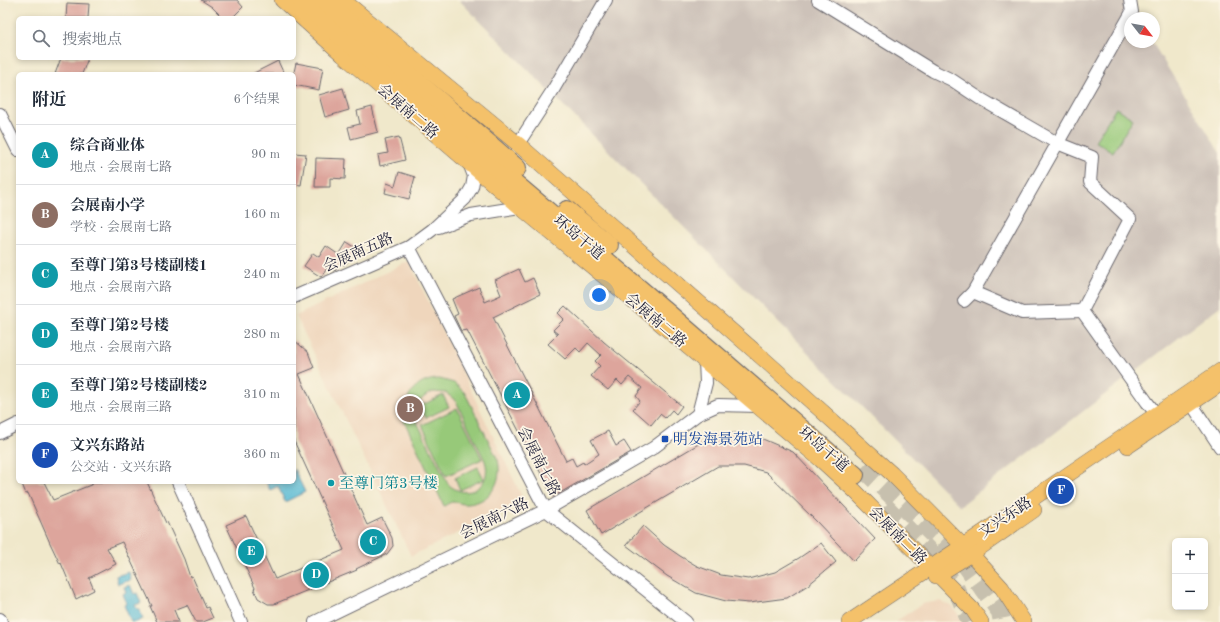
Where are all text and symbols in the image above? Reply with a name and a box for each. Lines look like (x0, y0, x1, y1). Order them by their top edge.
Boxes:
north arrow (1124, 12, 1160, 48)
search box (16, 16, 296, 60)
icon: search (30, 27, 52, 49)
text: 搜索地点 (62, 33, 122, 48)
street label: 会展南二路 (374, 80, 442, 142)
text: 附近 (32, 92, 66, 109)
text: 6个结果 (233, 93, 280, 106)
text: 综合商业体 (70, 139, 145, 154)
text: A (40, 148, 50, 161)
text: 90 m (251, 148, 280, 161)
text: 地点 · 会展南七路 (70, 161, 172, 174)
text: 会展南小学 (70, 199, 145, 214)
text: B (40, 208, 50, 221)
text: 160 m (243, 208, 280, 221)
street label: 环岛干道 (550, 212, 607, 263)
text: 学校 · 会展南七路 (70, 221, 172, 234)
street label: 会展南五路 (320, 229, 396, 275)
text: 至尊门第3号楼副楼1 (70, 259, 207, 274)
text: C (41, 268, 49, 281)
text: 240 m (243, 268, 280, 281)
text: 地点 · 会展南六路 (70, 281, 172, 294)
your location (589, 285, 609, 305)
street label: 会展南二路 (621, 290, 690, 351)
text: 至尊门第2号楼 (70, 319, 169, 334)
text: D (40, 328, 50, 341)
text: 280 m (243, 328, 280, 341)
text: 地点 · 会展南六路 (70, 341, 172, 354)
text: 至尊门第2号楼副楼2 (70, 379, 207, 394)
pin: A (504, 380, 530, 410)
text: E (41, 388, 49, 401)
text: 310 m (243, 388, 280, 401)
pin: B (397, 394, 423, 424)
text: 地点 · 会展南三路 (70, 401, 172, 414)
street label: 环岛干道 (795, 423, 852, 475)
street label: 会展南七路 (514, 424, 563, 499)
place label: 明发海景苑站 (673, 431, 763, 448)
marker: 明发海景苑站 (660, 434, 670, 444)
text: 文兴东路站 (70, 439, 145, 454)
text: F (41, 448, 49, 461)
text: 360 m (243, 448, 280, 461)
text: 公交站 · 文兴东路 (70, 461, 172, 474)
place label: 至尊门第3号楼 (339, 475, 438, 492)
pin: F (1048, 476, 1074, 506)
marker: 至尊门第3号楼 (326, 478, 336, 488)
street label: 会展南六路 (457, 494, 532, 543)
street label: 文兴东路 (976, 494, 1035, 541)
street label: 会展南二路 (865, 503, 930, 568)
pin: C (360, 527, 386, 557)
pin: E (238, 537, 264, 567)
map controls (1172, 538, 1208, 610)
button: + (1172, 538, 1208, 574)
pin: D (303, 560, 329, 590)
button: − (1172, 574, 1208, 610)

